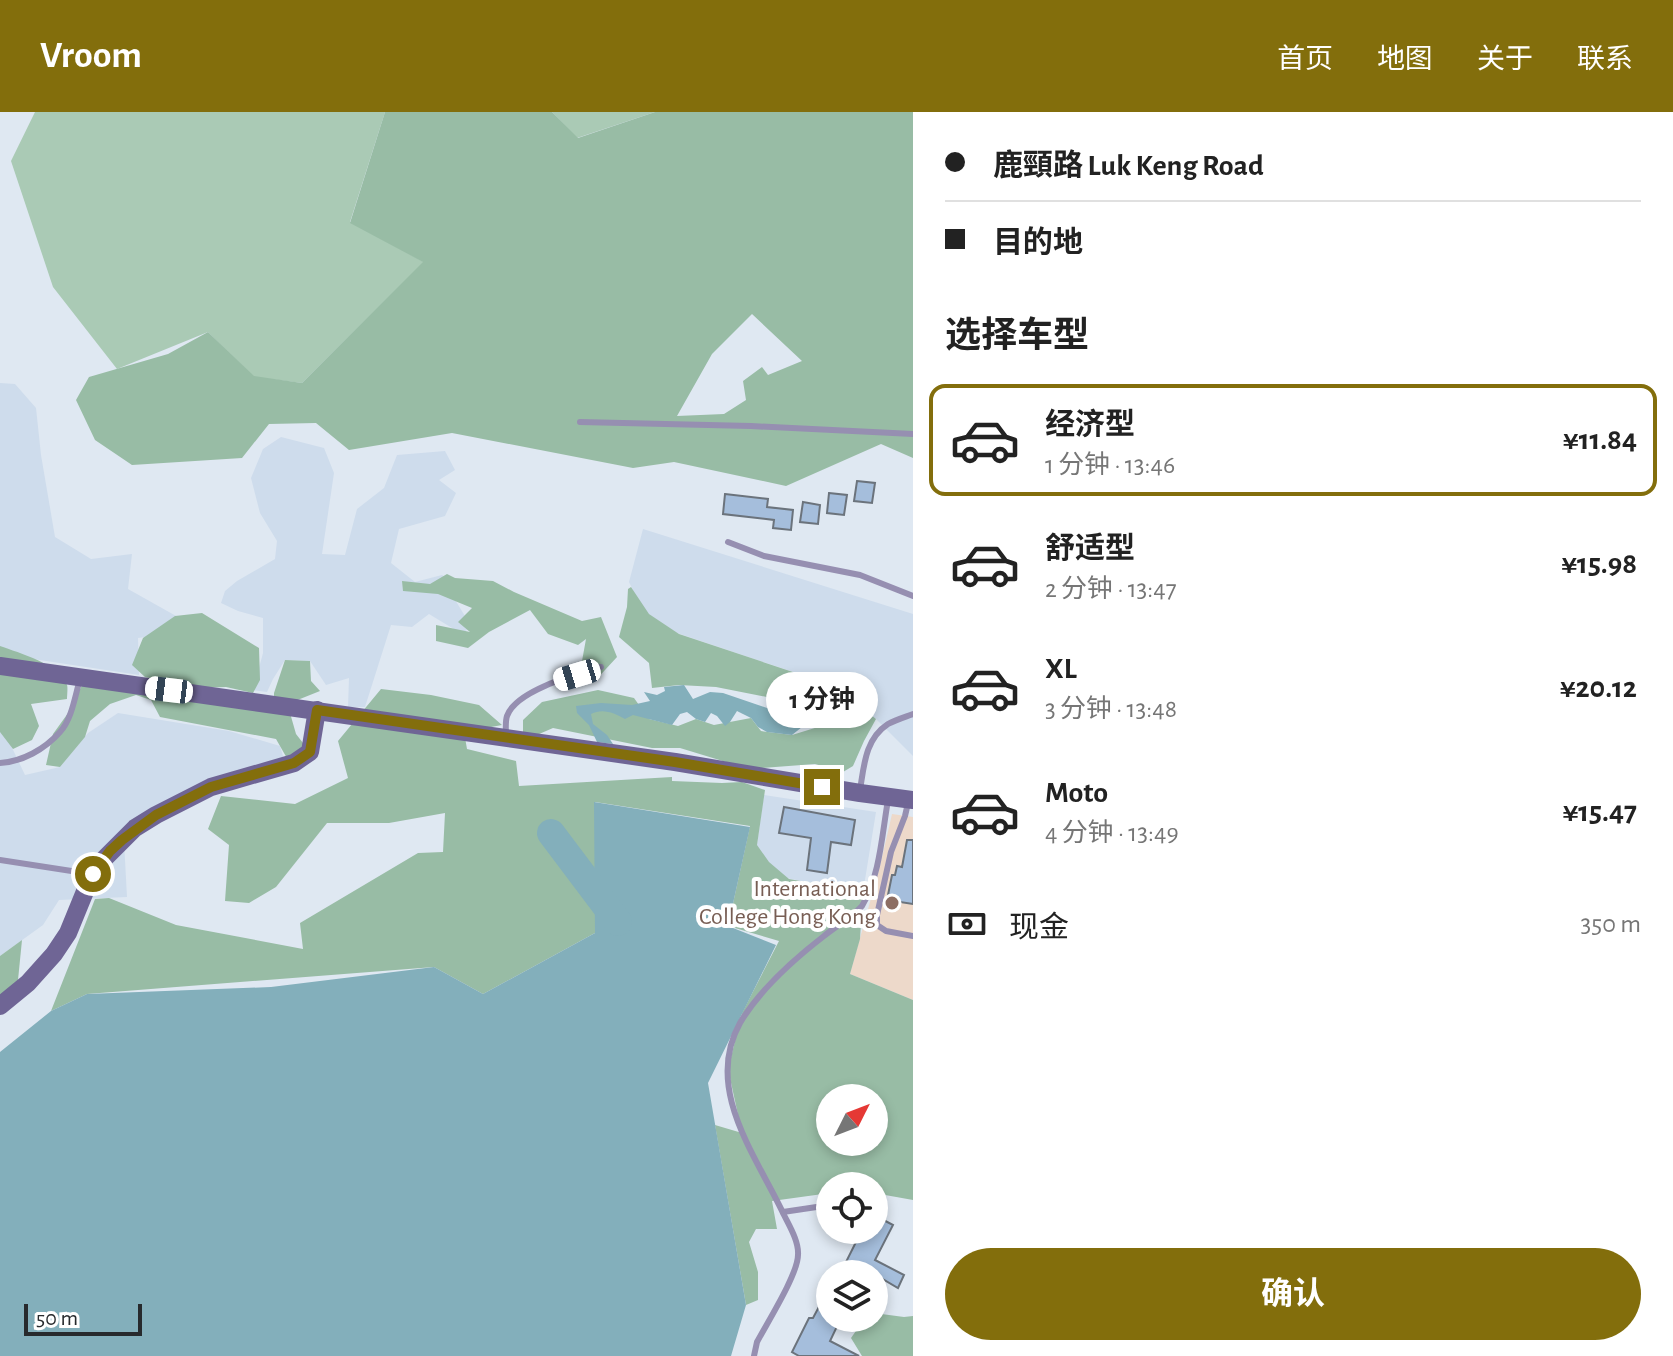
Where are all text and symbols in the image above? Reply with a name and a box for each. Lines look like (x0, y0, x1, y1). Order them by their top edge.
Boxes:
text: Vroom (40, 37, 142, 75)
text: 首页 (1277, 46, 1333, 74)
text: 地图 (1377, 46, 1433, 74)
text: 关于 (1477, 46, 1533, 74)
text: 联系 (1577, 46, 1633, 74)
text: 鹿頸路 Luk Keng Road (993, 151, 1264, 181)
text: 目的地 (993, 228, 1083, 258)
text: 选择车型 (945, 318, 1089, 354)
icon: car (949, 404, 1021, 476)
text: 经济型 (1045, 410, 1135, 440)
text: ¥11.84 (1563, 425, 1637, 455)
text: 1 分钟 · 13:46 (1045, 452, 1175, 478)
icon: car (949, 528, 1021, 600)
text: 舒适型 (1045, 534, 1135, 564)
text: ¥15.98 (1561, 549, 1637, 579)
text: 2 分钟 · 13:47 (1045, 576, 1177, 602)
icon: car (949, 652, 1021, 724)
text: XL (1045, 654, 1077, 684)
car (551, 657, 603, 693)
callout: 1 分钟 (766, 671, 878, 727)
text: ¥20.12 (1560, 673, 1637, 703)
car (144, 675, 194, 705)
text: 1 分钟 (789, 687, 855, 713)
text: 3 分钟 · 13:48 (1045, 696, 1177, 722)
route end (804, 769, 840, 805)
icon: car (949, 776, 1021, 848)
text: Moto (1045, 778, 1108, 808)
text: ¥15.47 (1563, 797, 1637, 827)
text: 4 分钟 · 13:49 (1045, 820, 1179, 846)
route start (75, 856, 111, 892)
place label: International College Hong Kong (699, 877, 876, 929)
marker: International College Hong Kong (883, 894, 901, 912)
icon: cash (945, 902, 989, 946)
text: 350 m (1581, 911, 1641, 937)
text: 现金 (1009, 913, 1069, 943)
north arrow (816, 1084, 888, 1156)
map controls (816, 1084, 888, 1332)
button: locate (816, 1172, 888, 1244)
button: 确认 (945, 1248, 1641, 1340)
button: layers (816, 1260, 888, 1332)
scale bar (24, 1300, 142, 1336)
text: 50 m (36, 1307, 78, 1329)

